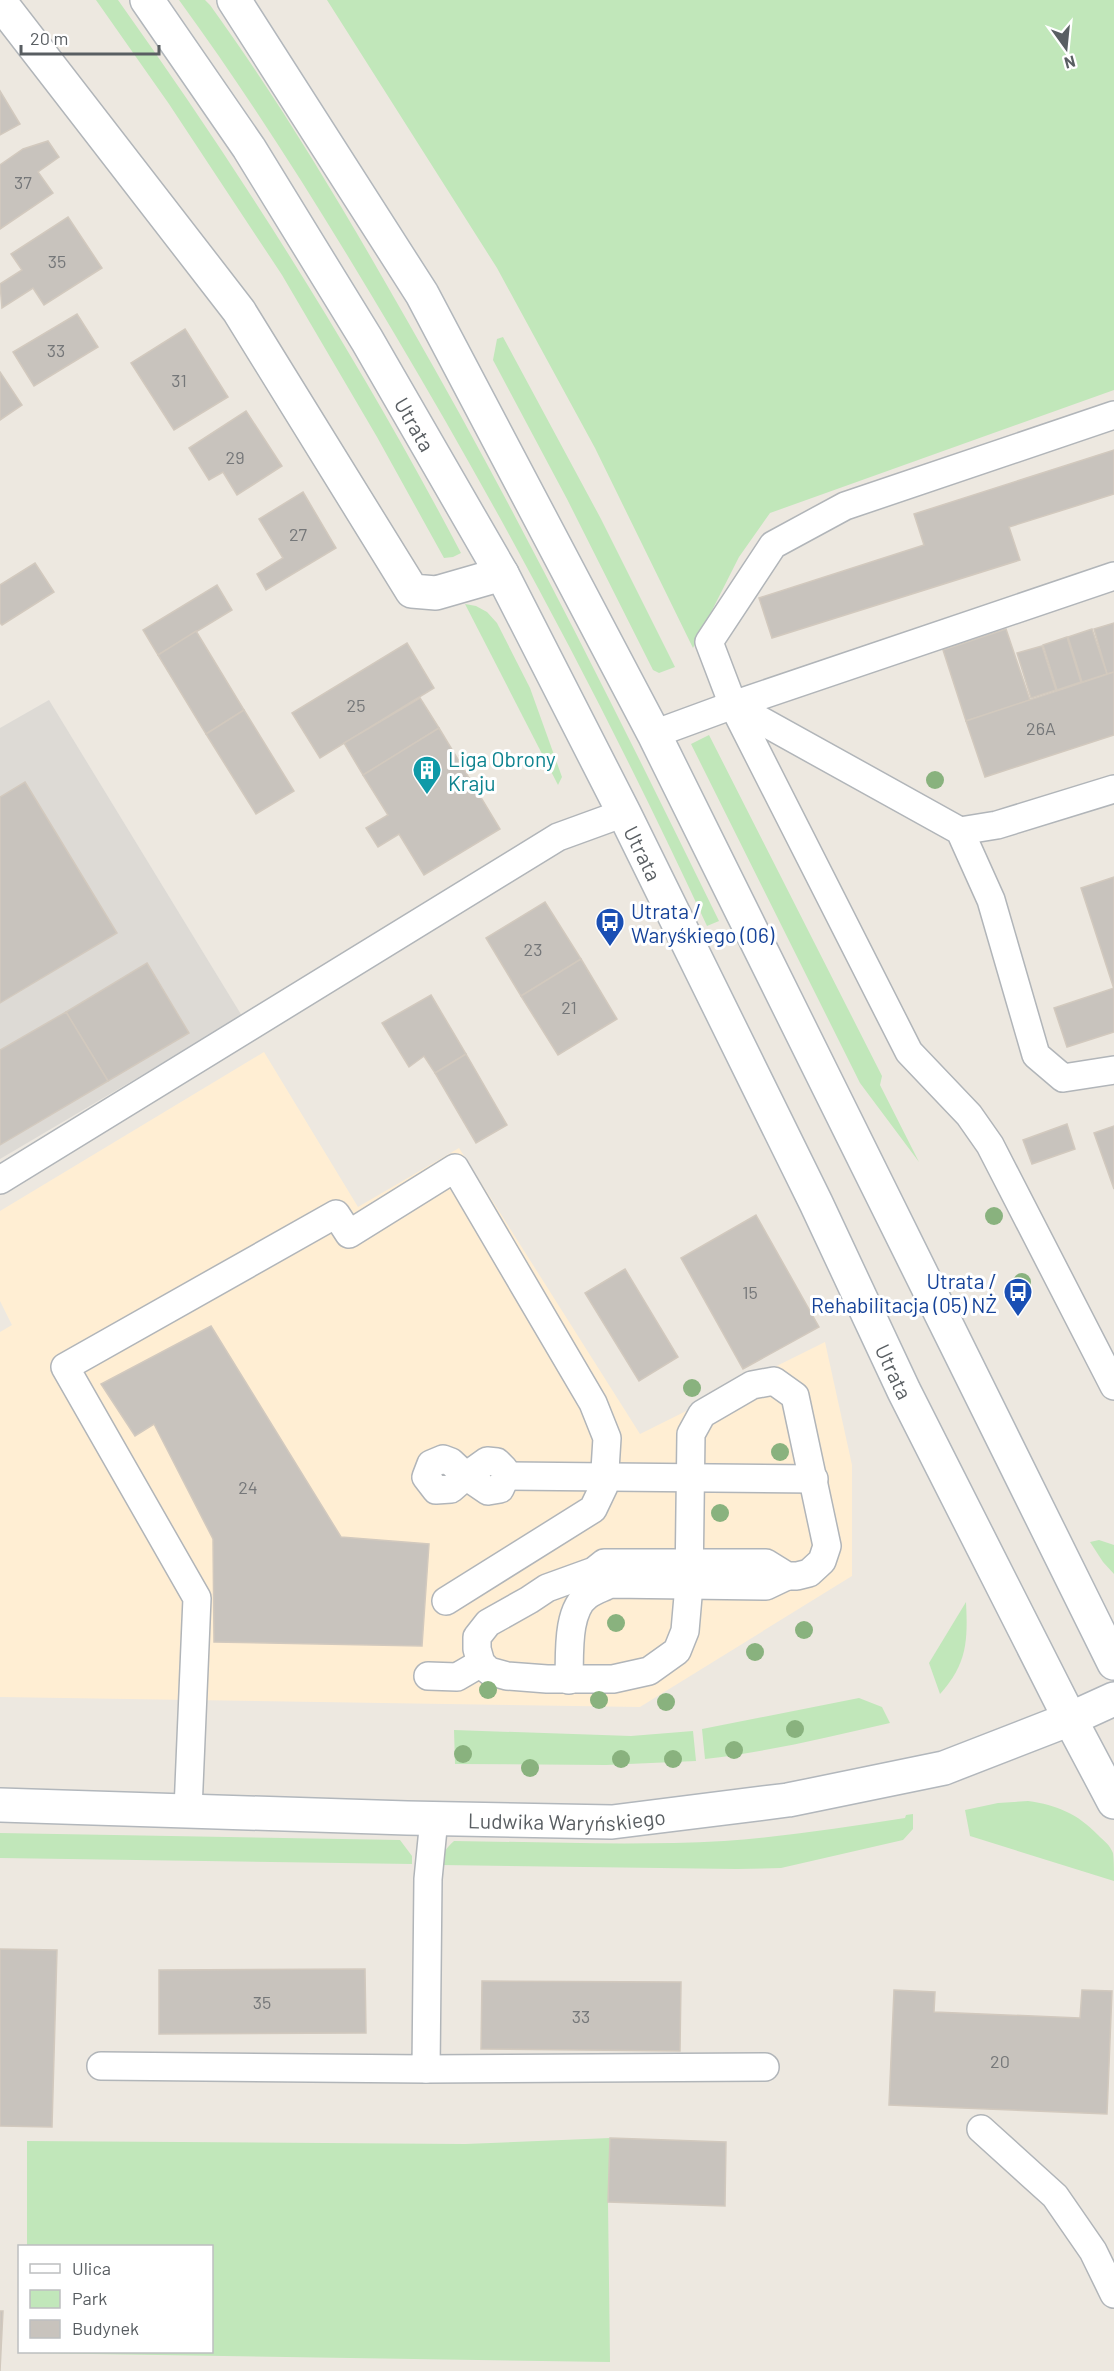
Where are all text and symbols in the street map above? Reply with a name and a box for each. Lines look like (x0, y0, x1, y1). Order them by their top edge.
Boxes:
scale bar (21, 18, 159, 56)
north arrow (1036, 18, 1096, 78)
text: 20 m (30, 27, 68, 49)
text: N (1062, 52, 1078, 74)
house number: 37 (14, 171, 32, 193)
house number: 35 (48, 250, 66, 272)
house number: 33 (47, 339, 65, 361)
house number: 31 (171, 369, 187, 391)
street label: Utrata (390, 393, 441, 455)
house number: 29 (225, 446, 245, 468)
house number: 27 (289, 523, 308, 545)
house number: 25 (347, 694, 365, 716)
house number: 26A (1026, 717, 1056, 739)
place label: Liga Obrony Kraju (448, 746, 556, 795)
building icon: Liga Obrony Kraju (411, 754, 443, 796)
street label: Utrata (620, 821, 668, 884)
place label: Utrata / Waryśkiego (06) (631, 898, 775, 947)
bus stop icon: Utrata / Waryśkiego (06) (594, 906, 626, 948)
house number: 23 (524, 938, 542, 960)
house number: 21 (561, 996, 577, 1018)
place label: Utrata / Rehabilitacja (05) NŻ (811, 1268, 997, 1317)
bus stop icon: Utrata / Rehabilitacja (05) NŻ (1002, 1276, 1034, 1318)
house number: 15 (742, 1281, 758, 1303)
street label: Utrata (871, 1340, 918, 1403)
house number: 24 (238, 1476, 258, 1498)
street label: Ludwika Waryńskiego (468, 1803, 667, 1835)
house number: 35 (253, 1991, 271, 2013)
house number: 33 (572, 2005, 590, 2027)
house number: 20 (990, 2050, 1010, 2072)
legend (18, 2245, 213, 2353)
text: Ulica (72, 2257, 111, 2279)
text: Park (72, 2287, 107, 2309)
text: Budynek (72, 2317, 139, 2339)

